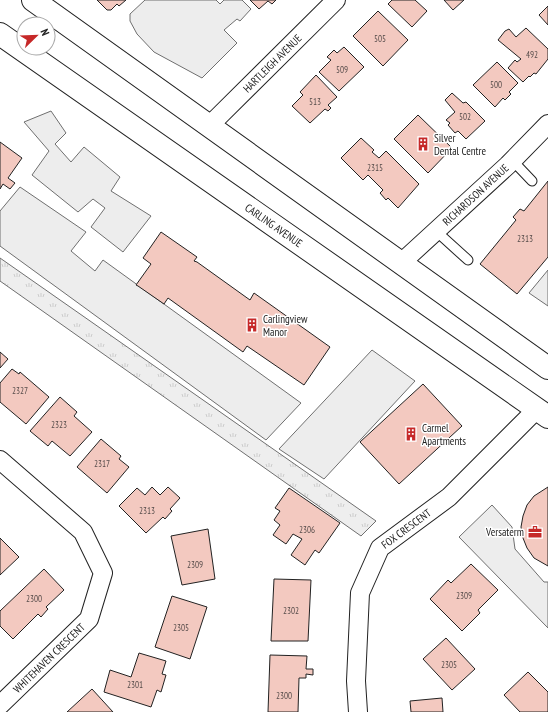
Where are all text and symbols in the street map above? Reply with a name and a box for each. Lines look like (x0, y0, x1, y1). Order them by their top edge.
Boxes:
north arrow (16, 16, 56, 56)
text: N (38, 27, 53, 38)
street label: HARTLEIGH AVENUE (240, 31, 305, 95)
house number: 505 (374, 33, 386, 44)
house number: 492 (526, 49, 538, 60)
house number: 509 (336, 64, 348, 75)
house number: 500 (490, 79, 502, 90)
house number: 513 (309, 96, 321, 107)
house number: 502 (459, 111, 471, 122)
place label: Silver Dental Centre (434, 131, 487, 158)
building icon: Silver Dental Centre (415, 136, 431, 152)
street label: RICHARDSON AVENUE (439, 161, 512, 229)
house number: 2315 (367, 162, 383, 173)
street label: CARLING AVENUE (242, 200, 305, 250)
house number: 2313 (517, 233, 533, 244)
place label: Carlingview Manor (263, 312, 308, 339)
building icon: Carlingview Manor (244, 317, 260, 333)
house number: 2327 (12, 385, 28, 396)
house number: 2323 (51, 419, 67, 430)
place label: Carmel Apartments (422, 421, 466, 448)
building icon: Carmel Apartments (403, 426, 419, 442)
house number: 2317 (94, 458, 110, 469)
house number: 2313 (139, 505, 155, 516)
street label: FOX CRESCENT (379, 506, 434, 552)
house number: 2306 (299, 524, 315, 535)
office icon: Versaterm (527, 524, 543, 540)
place label: Versaterm (485, 525, 524, 539)
house number: 2309 (187, 559, 203, 570)
house number: 2309 (456, 590, 472, 601)
house number: 2300 (26, 593, 42, 604)
house number: 2302 (283, 605, 299, 616)
street label: WHITEHAVEN CRESCENT (10, 620, 88, 696)
house number: 2305 (173, 622, 189, 633)
house number: 2305 (441, 659, 457, 670)
house number: 2301 (127, 679, 143, 690)
house number: 2300 (276, 690, 292, 701)

